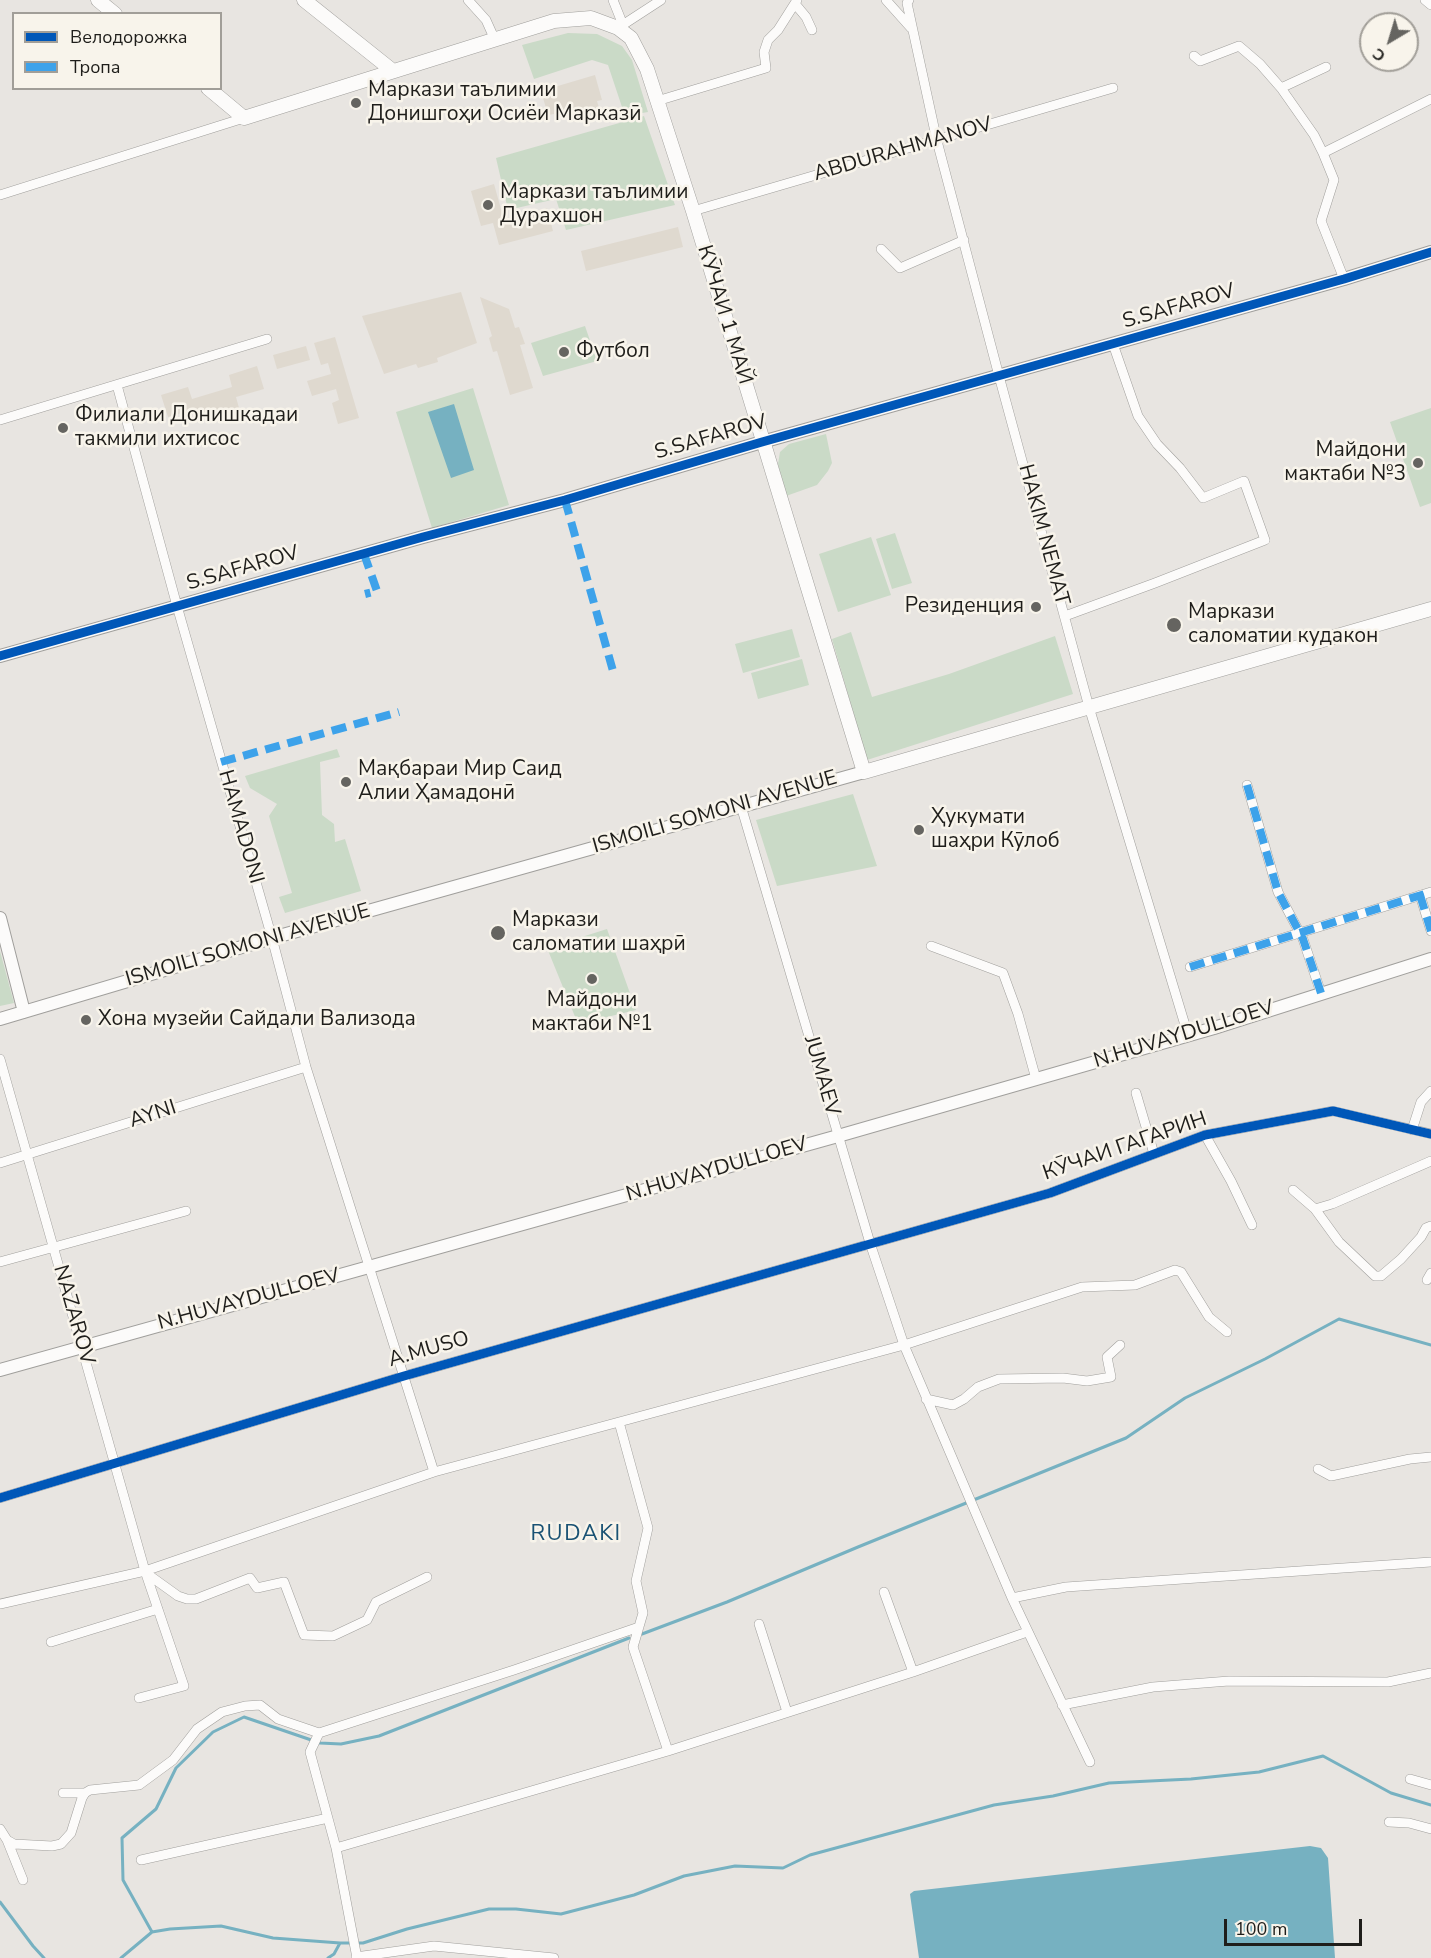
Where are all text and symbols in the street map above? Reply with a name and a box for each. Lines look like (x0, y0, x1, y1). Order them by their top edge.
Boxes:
legend (12, 12, 222, 90)
north arrow (1359, 12, 1419, 72)
text: Велодорожка (70, 25, 187, 49)
text: С (1368, 43, 1390, 67)
text: Тропа (70, 55, 121, 79)
place label: Маркази таълимии Донишгоҳи Осиёи Марказӣ (368, 78, 642, 128)
marker: Маркази таълимии Донишгоҳи Осиёи Марказӣ (349, 96, 363, 110)
street label: ABDURAHMANOV (811, 112, 995, 188)
place label: Маркази таълимии Дурахшон (500, 180, 688, 230)
marker: Маркази таълимии Дурахшон (481, 198, 495, 212)
street label: КӮЧАИ 1 МАЙ (691, 242, 757, 388)
street label: S.SAFAROV (1120, 279, 1238, 335)
place label: Футбол (576, 339, 650, 365)
marker: Футбол (557, 345, 571, 359)
place label: Филиали Донишкадаи такмили ихтисос (75, 403, 298, 453)
street label: S.SAFAROV (652, 410, 770, 466)
marker: Филиали Донишкадаи такмили ихтисос (56, 421, 70, 435)
place label: Майдони мактаби №3 (1284, 438, 1406, 488)
marker: Майдони мактаби №3 (1411, 456, 1425, 470)
street label: HAKIM NEMAT (1012, 462, 1074, 608)
street label: S.SAFAROV (184, 541, 302, 597)
place label: Резиденция (905, 594, 1024, 620)
marker: Резиденция (1029, 600, 1043, 614)
place label: Маркази саломатии кудакон (1188, 600, 1378, 650)
marker: Маркази саломатии кудакон (1165, 616, 1183, 634)
place label: Мақбараи Мир Саид Алии Ҳамадонӣ (358, 757, 562, 807)
street label: ISMOILI SOMONI AVENUE (590, 766, 840, 860)
street label: HAMADONI (212, 767, 268, 887)
marker: Мақбараи Мир Саид Алии Ҳамадонӣ (339, 775, 353, 789)
place label: Ҳукумати шаҳри Кӯлоб (931, 805, 1060, 855)
marker: Ҳукумати шаҳри Кӯлоб (912, 823, 926, 837)
street label: ISMOILI SOMONI AVENUE (123, 899, 373, 993)
place label: Маркази саломатии шаҳрӣ (512, 908, 686, 958)
marker: Маркази саломатии шаҳрӣ (489, 924, 507, 942)
marker: Майдони мактаби №1 (585, 972, 599, 986)
place label: Майдони мактаби №1 (531, 988, 653, 1038)
street label: N.HUVAYDULLOEV (1091, 996, 1277, 1074)
place label: Хона музейи Сайдали Вализода (98, 1007, 416, 1033)
marker: Хона музейи Сайдали Вализода (79, 1013, 93, 1027)
street label: JUMAEV (798, 1033, 844, 1119)
street label: AYNI (126, 1096, 180, 1134)
street label: КӮЧАИ ГАГАРИН (1040, 1107, 1210, 1187)
street label: N.HUVAYDULLOEV (623, 1132, 811, 1208)
street label: NAZAROV (47, 1262, 99, 1368)
street label: N.HUVAYDULLOEV (155, 1264, 343, 1336)
street label: A.MUSO (386, 1326, 472, 1374)
district label: RUDAKI (530, 1522, 622, 1548)
scale bar (1227, 1907, 1365, 1945)
text: 100 m (1235, 1917, 1287, 1941)

